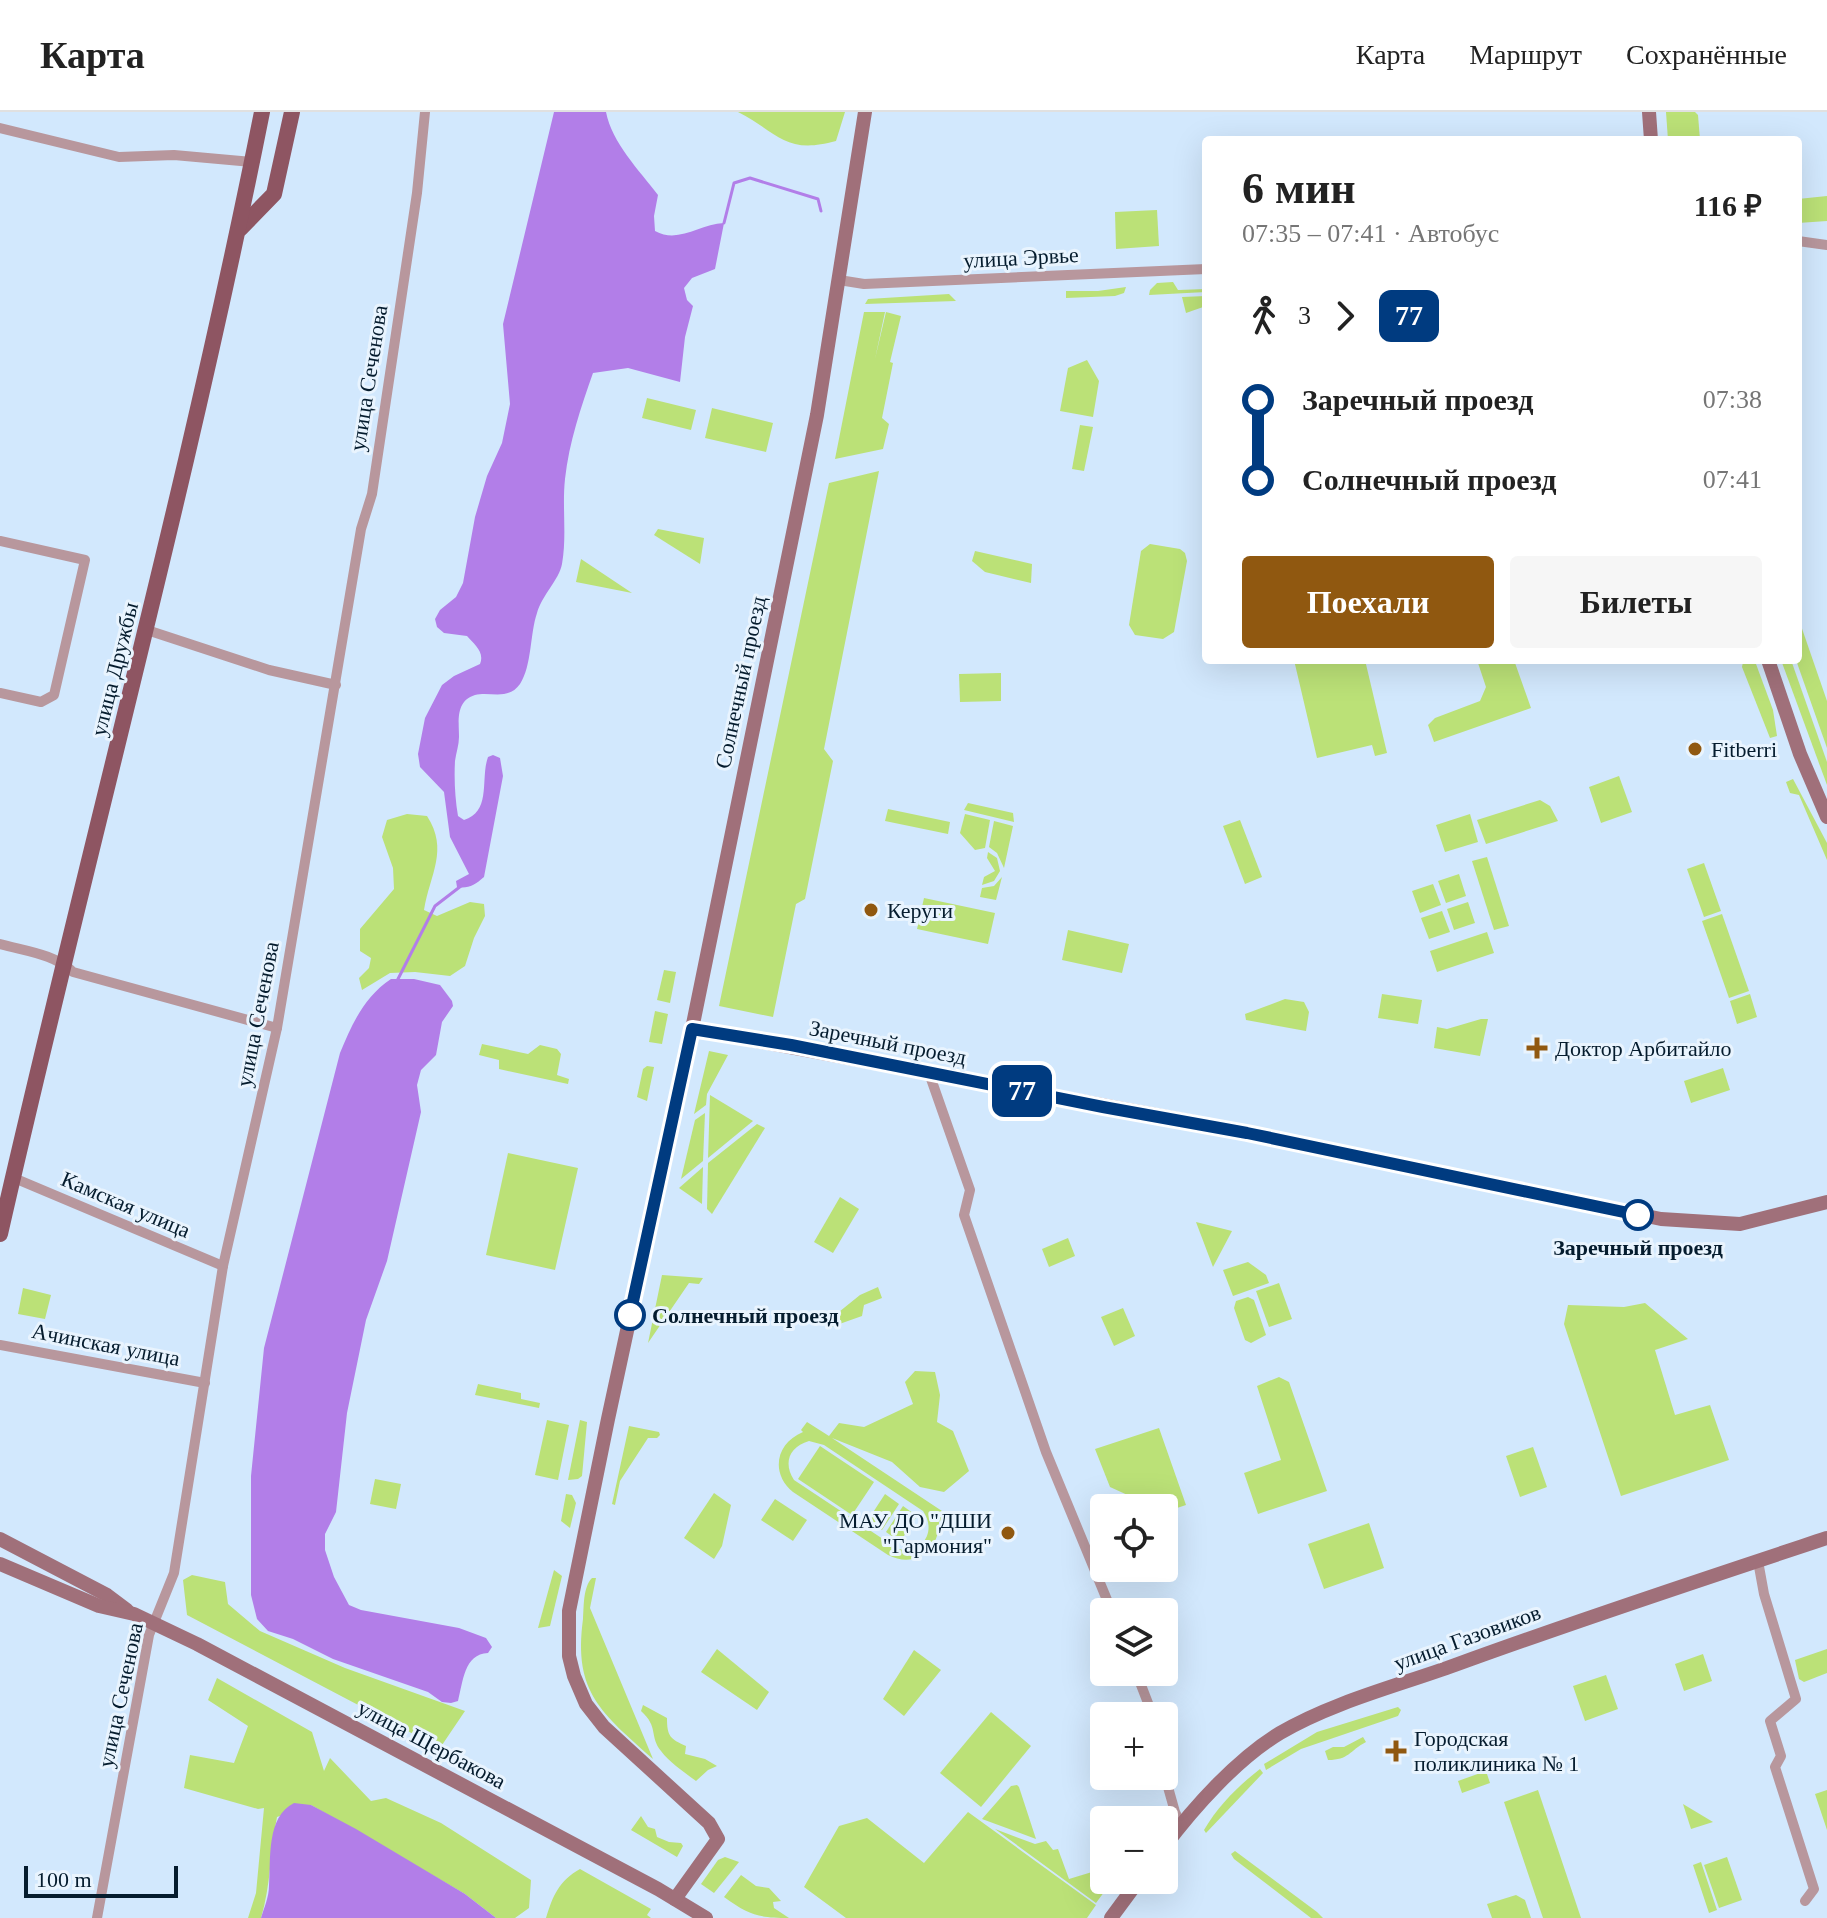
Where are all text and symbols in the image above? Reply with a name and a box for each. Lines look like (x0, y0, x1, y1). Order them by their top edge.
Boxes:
text: Карта (40, 34, 145, 76)
text: Карта (1356, 39, 1425, 70)
text: Маршрут (1469, 39, 1582, 70)
text: Сохранённые (1626, 39, 1787, 70)
text: 6 мин (1242, 164, 1356, 213)
text: 116 ₽ (1694, 189, 1762, 222)
text: 07:35 – 07:41 · Автобус (1242, 219, 1499, 248)
street label: улица Эрвье (963, 242, 1079, 273)
icon: walk (1242, 294, 1286, 338)
icon: forward (1323, 294, 1367, 338)
text: 77 (1395, 300, 1423, 331)
text: 3 (1298, 301, 1311, 330)
street label: улица Сеченова (345, 303, 392, 453)
text: Заречный проезд (1302, 383, 1533, 416)
text: 07:38 (1703, 385, 1762, 414)
text: Солнечный проезд (1302, 463, 1556, 496)
text: 07:41 (1703, 465, 1762, 494)
button: Поехали (1242, 556, 1494, 648)
button: Билеты (1510, 556, 1762, 648)
street label: Солнечный проезд (710, 594, 771, 771)
street label: улица Дружбы (86, 599, 143, 739)
place label: Fitberri (1711, 737, 1777, 762)
marker: Fitberri (1686, 740, 1704, 758)
place label: Керуги (887, 898, 953, 923)
marker: Керуги (862, 901, 880, 919)
street label: улица Сеченова (231, 939, 284, 1089)
street label: Заречный проезд (807, 1015, 969, 1070)
place label: Доктор Арбитайло (1555, 1036, 1731, 1061)
marker: Доктор Арбитайло (1526, 1037, 1548, 1059)
line badge: 77 (986, 1065, 1058, 1117)
text: 77 (1008, 1075, 1036, 1106)
street label: Камская улица (57, 1166, 194, 1243)
marker: Заречный проезд (1623, 1200, 1653, 1230)
place label: Заречный проезд (1553, 1235, 1723, 1260)
marker: Солнечный проезд (615, 1300, 645, 1330)
place label: Солнечный проезд (652, 1303, 839, 1328)
street label: Ачинская улица (30, 1318, 182, 1371)
map controls (1090, 1494, 1178, 1894)
button: locate (1090, 1494, 1178, 1582)
place label: МАУ ДО "ДШИ "Гармония" (839, 1508, 992, 1558)
marker: МАУ ДО "ДШИ "Гармония" (999, 1524, 1017, 1542)
button: layers (1090, 1598, 1178, 1686)
street label: улица Газовиков (1390, 1599, 1544, 1676)
street label: улица Сеченова (93, 1620, 148, 1770)
street label: улица Щербакова (353, 1695, 510, 1794)
button: + (1090, 1702, 1178, 1790)
place label: Городская поликлиника № 1 (1414, 1726, 1579, 1776)
marker: Городская поликлиника № 1 (1385, 1740, 1407, 1762)
button: − (1090, 1806, 1178, 1894)
scale bar (24, 1862, 178, 1898)
text: 100 m (36, 1867, 92, 1892)

